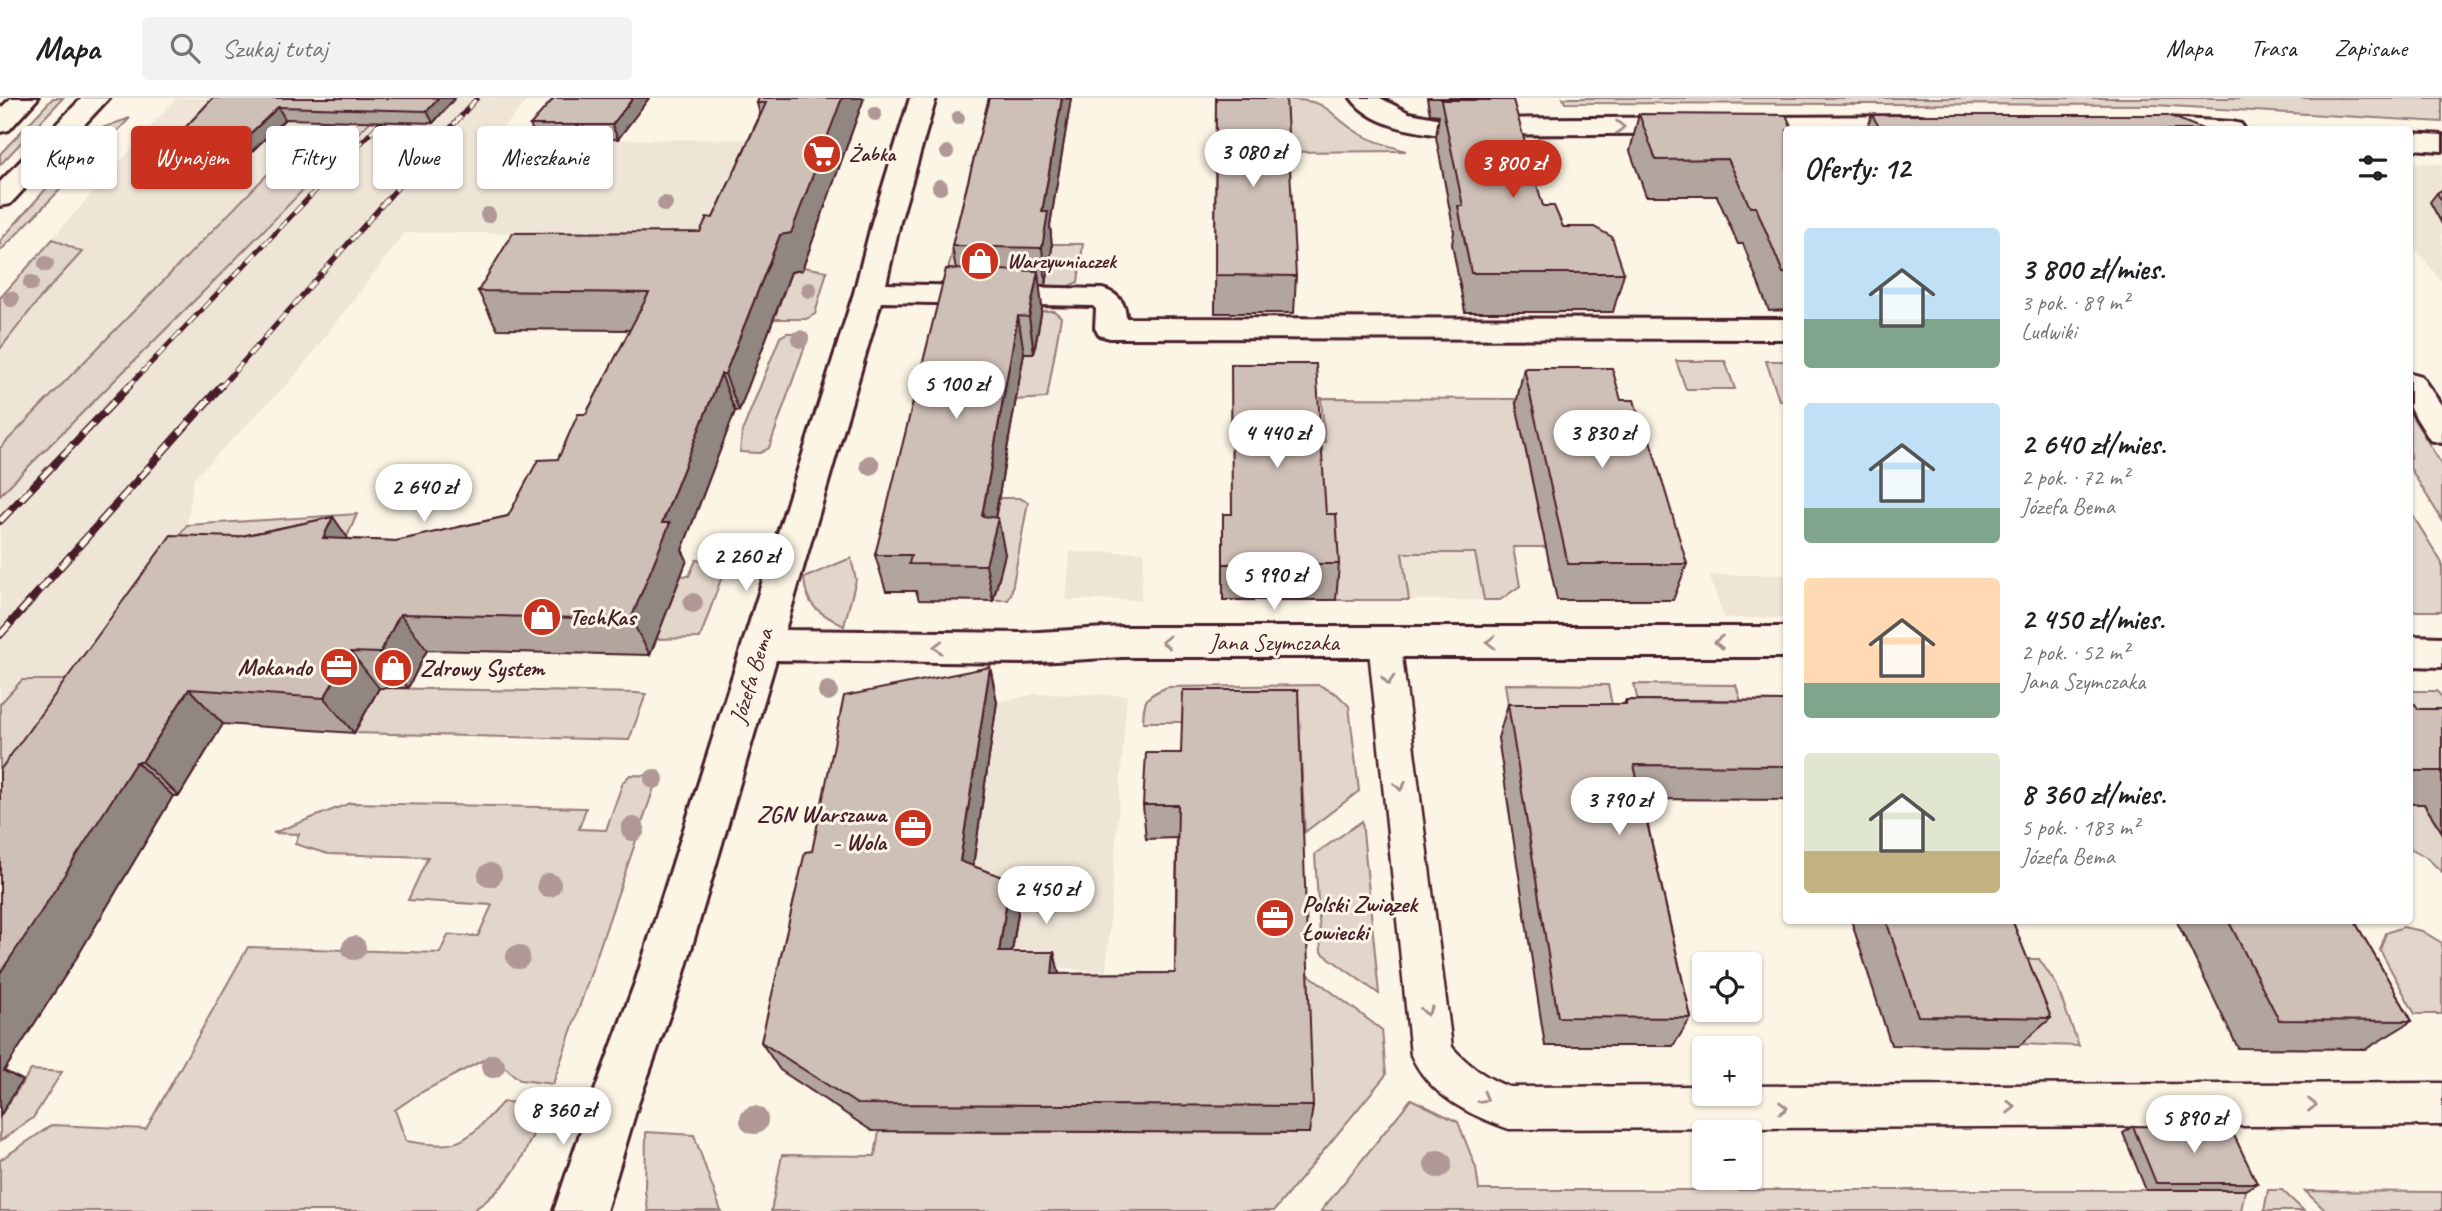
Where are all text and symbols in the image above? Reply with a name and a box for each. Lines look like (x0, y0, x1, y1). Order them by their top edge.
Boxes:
search box (142, 17, 632, 80)
text: Mapa (35, 27, 100, 69)
icon: search (166, 29, 204, 67)
text: Szukaj tutaj (222, 32, 328, 65)
text: Mapa (2166, 33, 2212, 63)
text: Trasa (2250, 33, 2296, 63)
text: Zapisane (2334, 33, 2407, 63)
one-way arrow (1615, 119, 1626, 135)
chip: Kupno (21, 126, 117, 189)
chip: Wynajem (131, 126, 252, 189)
chip: Filtry (266, 126, 359, 189)
chip: Nowe (373, 126, 463, 189)
chip: Mieszkanie (477, 126, 613, 189)
pin: 3 080 zł (1181, 130, 1325, 189)
supermarket icon: Żabka (801, 133, 843, 175)
text: 3 080 zł (1221, 137, 1285, 166)
pin: 3 800 zł (1441, 140, 1585, 200)
place label: Żabka (849, 141, 897, 167)
text: 3 800 zł (1481, 148, 1545, 177)
text: Oferty: 12 (1804, 149, 1910, 187)
icon: filters (2354, 149, 2392, 187)
shop icon: Warzywniaczek (959, 240, 1001, 282)
place label: Warzywniaczek (1007, 248, 1118, 274)
text: 3 800 zł/mies. (2021, 250, 2165, 288)
icon: home (1860, 256, 1944, 340)
text: 3 pok. · 89 m² (2021, 288, 2129, 317)
text: Ludwiki (2021, 317, 2076, 346)
pin: 5 100 zł (884, 362, 1028, 421)
text: 5 100 zł (924, 369, 988, 398)
pin: 4 440 zł (1205, 410, 1349, 470)
pin: 3 830 zł (1530, 410, 1674, 470)
text: 4 440 zł (1245, 418, 1309, 447)
text: 3 830 zł (1570, 418, 1634, 447)
text: 2 640 zł/mies. (2021, 425, 2166, 463)
icon: home (1860, 431, 1944, 515)
text: 2 pok. · 72 m² (2021, 463, 2129, 492)
pin: 2 640 zł (352, 464, 496, 524)
text: 2 640 zł (391, 472, 457, 501)
text: Józefa Bema (2021, 492, 2115, 521)
pin: 2 260 zł (674, 533, 818, 593)
text: 2 260 zł (713, 541, 779, 570)
pin: 5 990 zł (1202, 552, 1346, 612)
text: 5 990 zł (1242, 560, 1306, 589)
shop icon: TechKas (521, 596, 563, 638)
text: 2 450 zł/mies. (2021, 600, 2165, 638)
place label: TechKas (569, 602, 638, 632)
icon: home (1860, 606, 1944, 690)
street label: Józefa Bema (722, 623, 780, 728)
street label: Jana Szymczaka (1208, 627, 1340, 657)
one-way arrow (1160, 634, 1170, 650)
one-way arrow (1485, 634, 1496, 650)
one-way arrow (1713, 634, 1723, 650)
text: 2 pok. · 52 m² (2021, 638, 2129, 667)
one-way arrow (932, 639, 943, 655)
office icon: Mokando (318, 646, 360, 688)
shop icon: Zdrowy System (372, 647, 414, 689)
place label: Mokando (238, 652, 314, 682)
place label: Zdrowy System (420, 653, 546, 683)
text: Jana Szymczaka (2021, 667, 2145, 696)
one-way arrow (1380, 674, 1395, 685)
text: 8 360 zł/mies. (2021, 775, 2166, 813)
pin: 3 790 zł (1547, 778, 1691, 837)
one-way arrow (1392, 780, 1407, 791)
icon: home (1860, 781, 1944, 865)
text: 3 790 zł (1587, 785, 1651, 814)
place label: ZGN Warszawa - Wola (757, 799, 888, 857)
office icon: ZGN Warszawa - Wola (892, 807, 934, 849)
text: 5 pok. · 183 m² (2021, 813, 2139, 842)
text: Józefa Bema (2021, 842, 2115, 871)
pin: 2 450 zł (974, 866, 1118, 926)
text: 2 450 zł (1014, 874, 1078, 903)
place label: Polski Związek Łowiecki (1302, 889, 1419, 947)
office icon: Polski Związek Łowiecki (1254, 897, 1296, 939)
map controls (1692, 952, 1762, 1190)
button: locate (1692, 952, 1762, 1022)
one-way arrow (1420, 1006, 1435, 1017)
button: + (1692, 1036, 1762, 1106)
pin: 8 360 zł (491, 1088, 635, 1147)
one-way arrow (1477, 1090, 1490, 1103)
text: 8 360 zł (530, 1095, 596, 1124)
pin: 5 890 zł (2122, 1096, 2266, 1155)
one-way arrow (2307, 1097, 2317, 1113)
one-way arrow (2006, 1099, 2016, 1115)
one-way arrow (1778, 1100, 1789, 1116)
text: 5 890 zł (2162, 1103, 2226, 1132)
button: − (1692, 1120, 1762, 1190)

